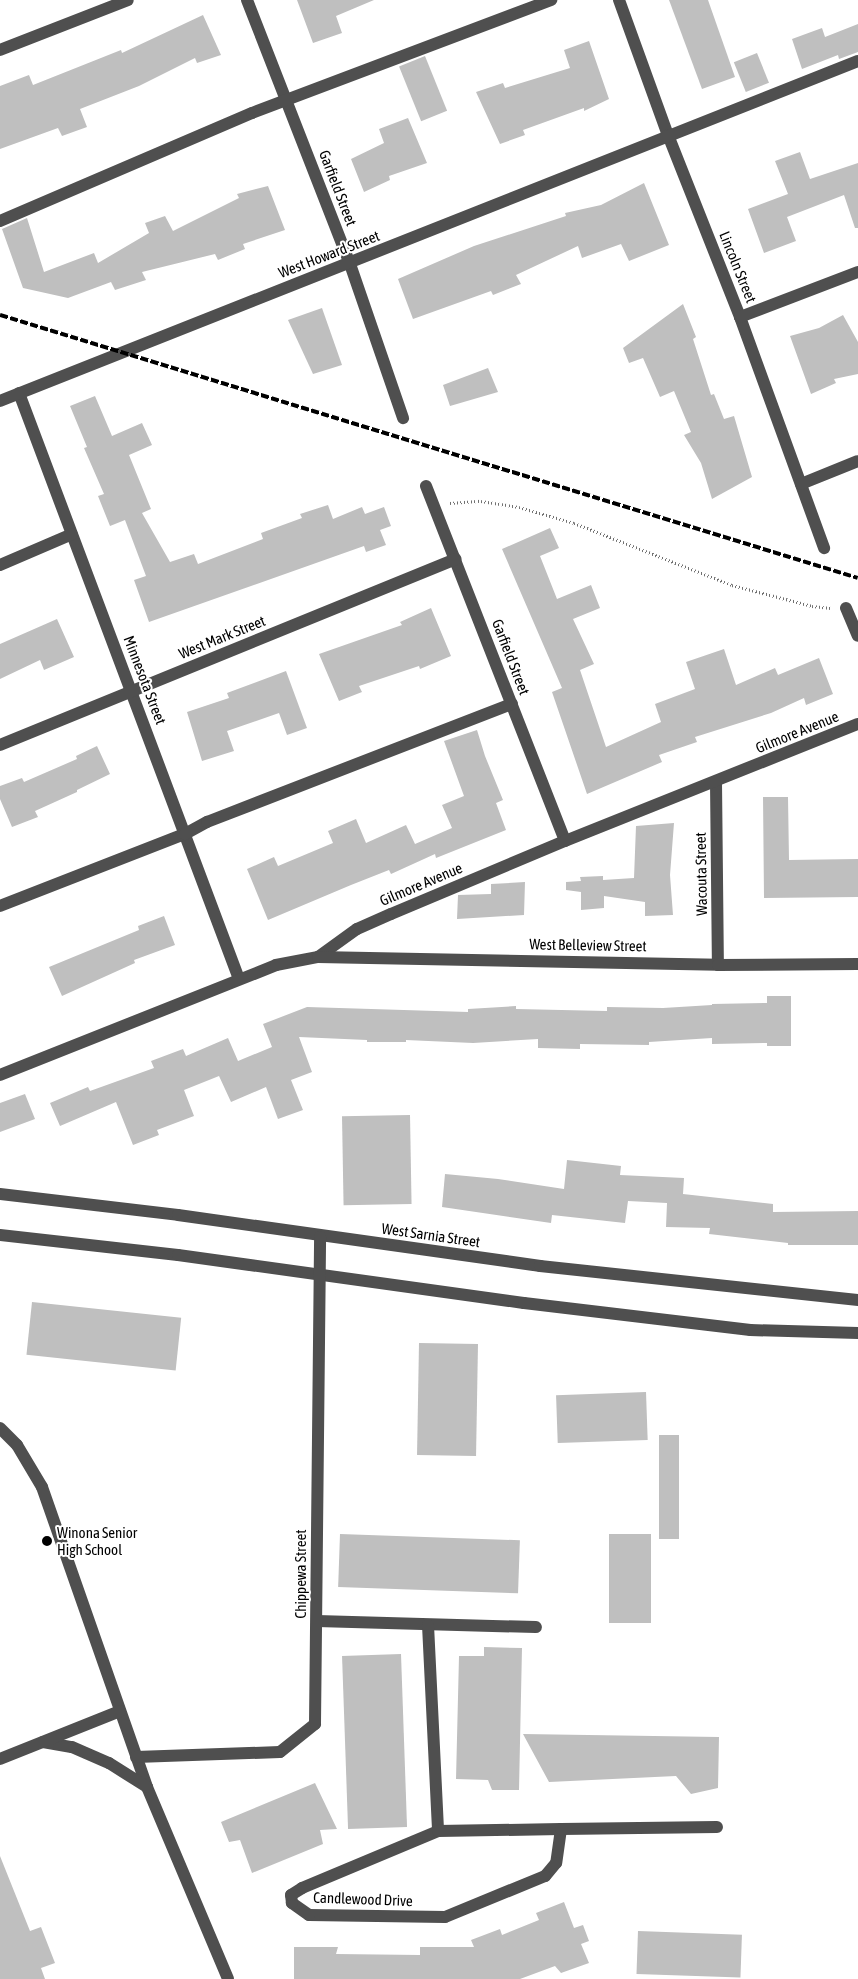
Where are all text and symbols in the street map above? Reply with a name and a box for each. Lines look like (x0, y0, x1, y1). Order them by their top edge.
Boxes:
street label: Garfield Street (315, 148, 361, 228)
street label: West Howard Street (276, 226, 382, 282)
street label: Lincoln Street (716, 229, 760, 305)
street label: West Mark Street (176, 611, 268, 663)
street label: Garfield Street (488, 617, 534, 697)
street label: Minnesota Street (120, 633, 170, 727)
street label: Gilmore Avenue (753, 707, 841, 757)
street label: Wacouta Street (691, 832, 711, 916)
street label: Gilmore Avenue (377, 859, 465, 909)
street label: West Belleview Street (529, 935, 647, 955)
street label: West Sarnia Street (381, 1219, 481, 1251)
place label: Winona Senior High School (57, 1523, 137, 1558)
street label: Chippewa Street (292, 1529, 310, 1619)
marker: Winona Senior High School (41, 1535, 53, 1547)
street label: Candlewood Drive (313, 1888, 413, 1910)

